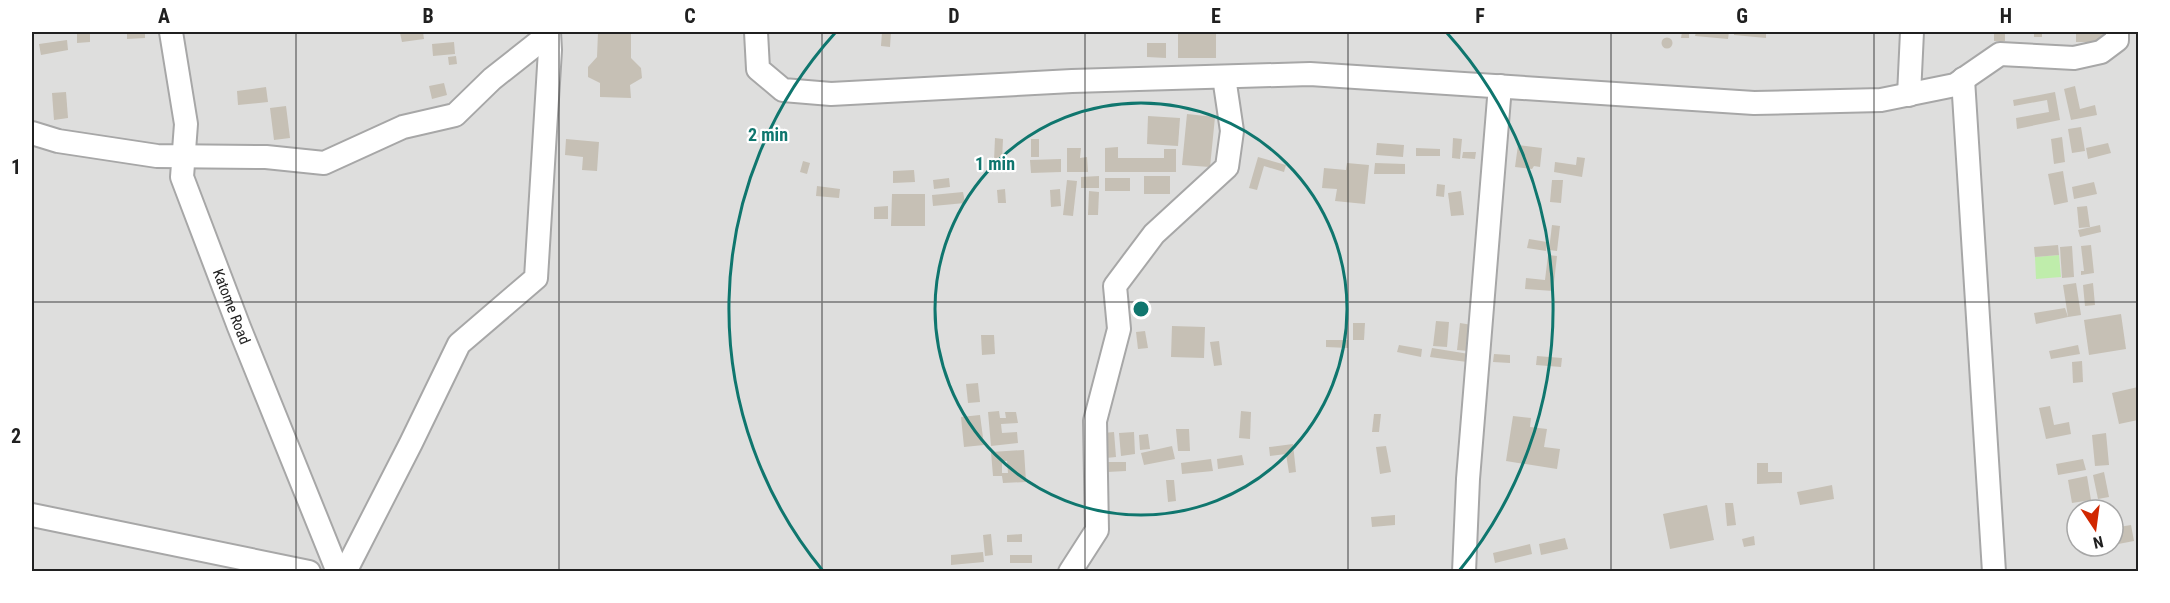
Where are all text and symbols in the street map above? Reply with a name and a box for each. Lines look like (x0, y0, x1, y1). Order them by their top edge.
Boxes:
text: A (158, 4, 170, 28)
text: B (422, 4, 434, 28)
text: C (684, 4, 696, 28)
text: D (948, 4, 960, 28)
text: E (1211, 4, 1221, 28)
text: F (1475, 4, 1485, 28)
text: G (1736, 4, 1748, 28)
text: H (2000, 4, 2012, 28)
text: 2 min (748, 124, 788, 145)
text: 1 min (975, 153, 1015, 174)
text: 1 (11, 155, 21, 179)
street label: Katome Road (209, 266, 254, 347)
centre of rings (1131, 299, 1151, 319)
text: 2 (11, 424, 21, 448)
north arrow (2065, 498, 2125, 558)
text: N (2091, 532, 2105, 552)

